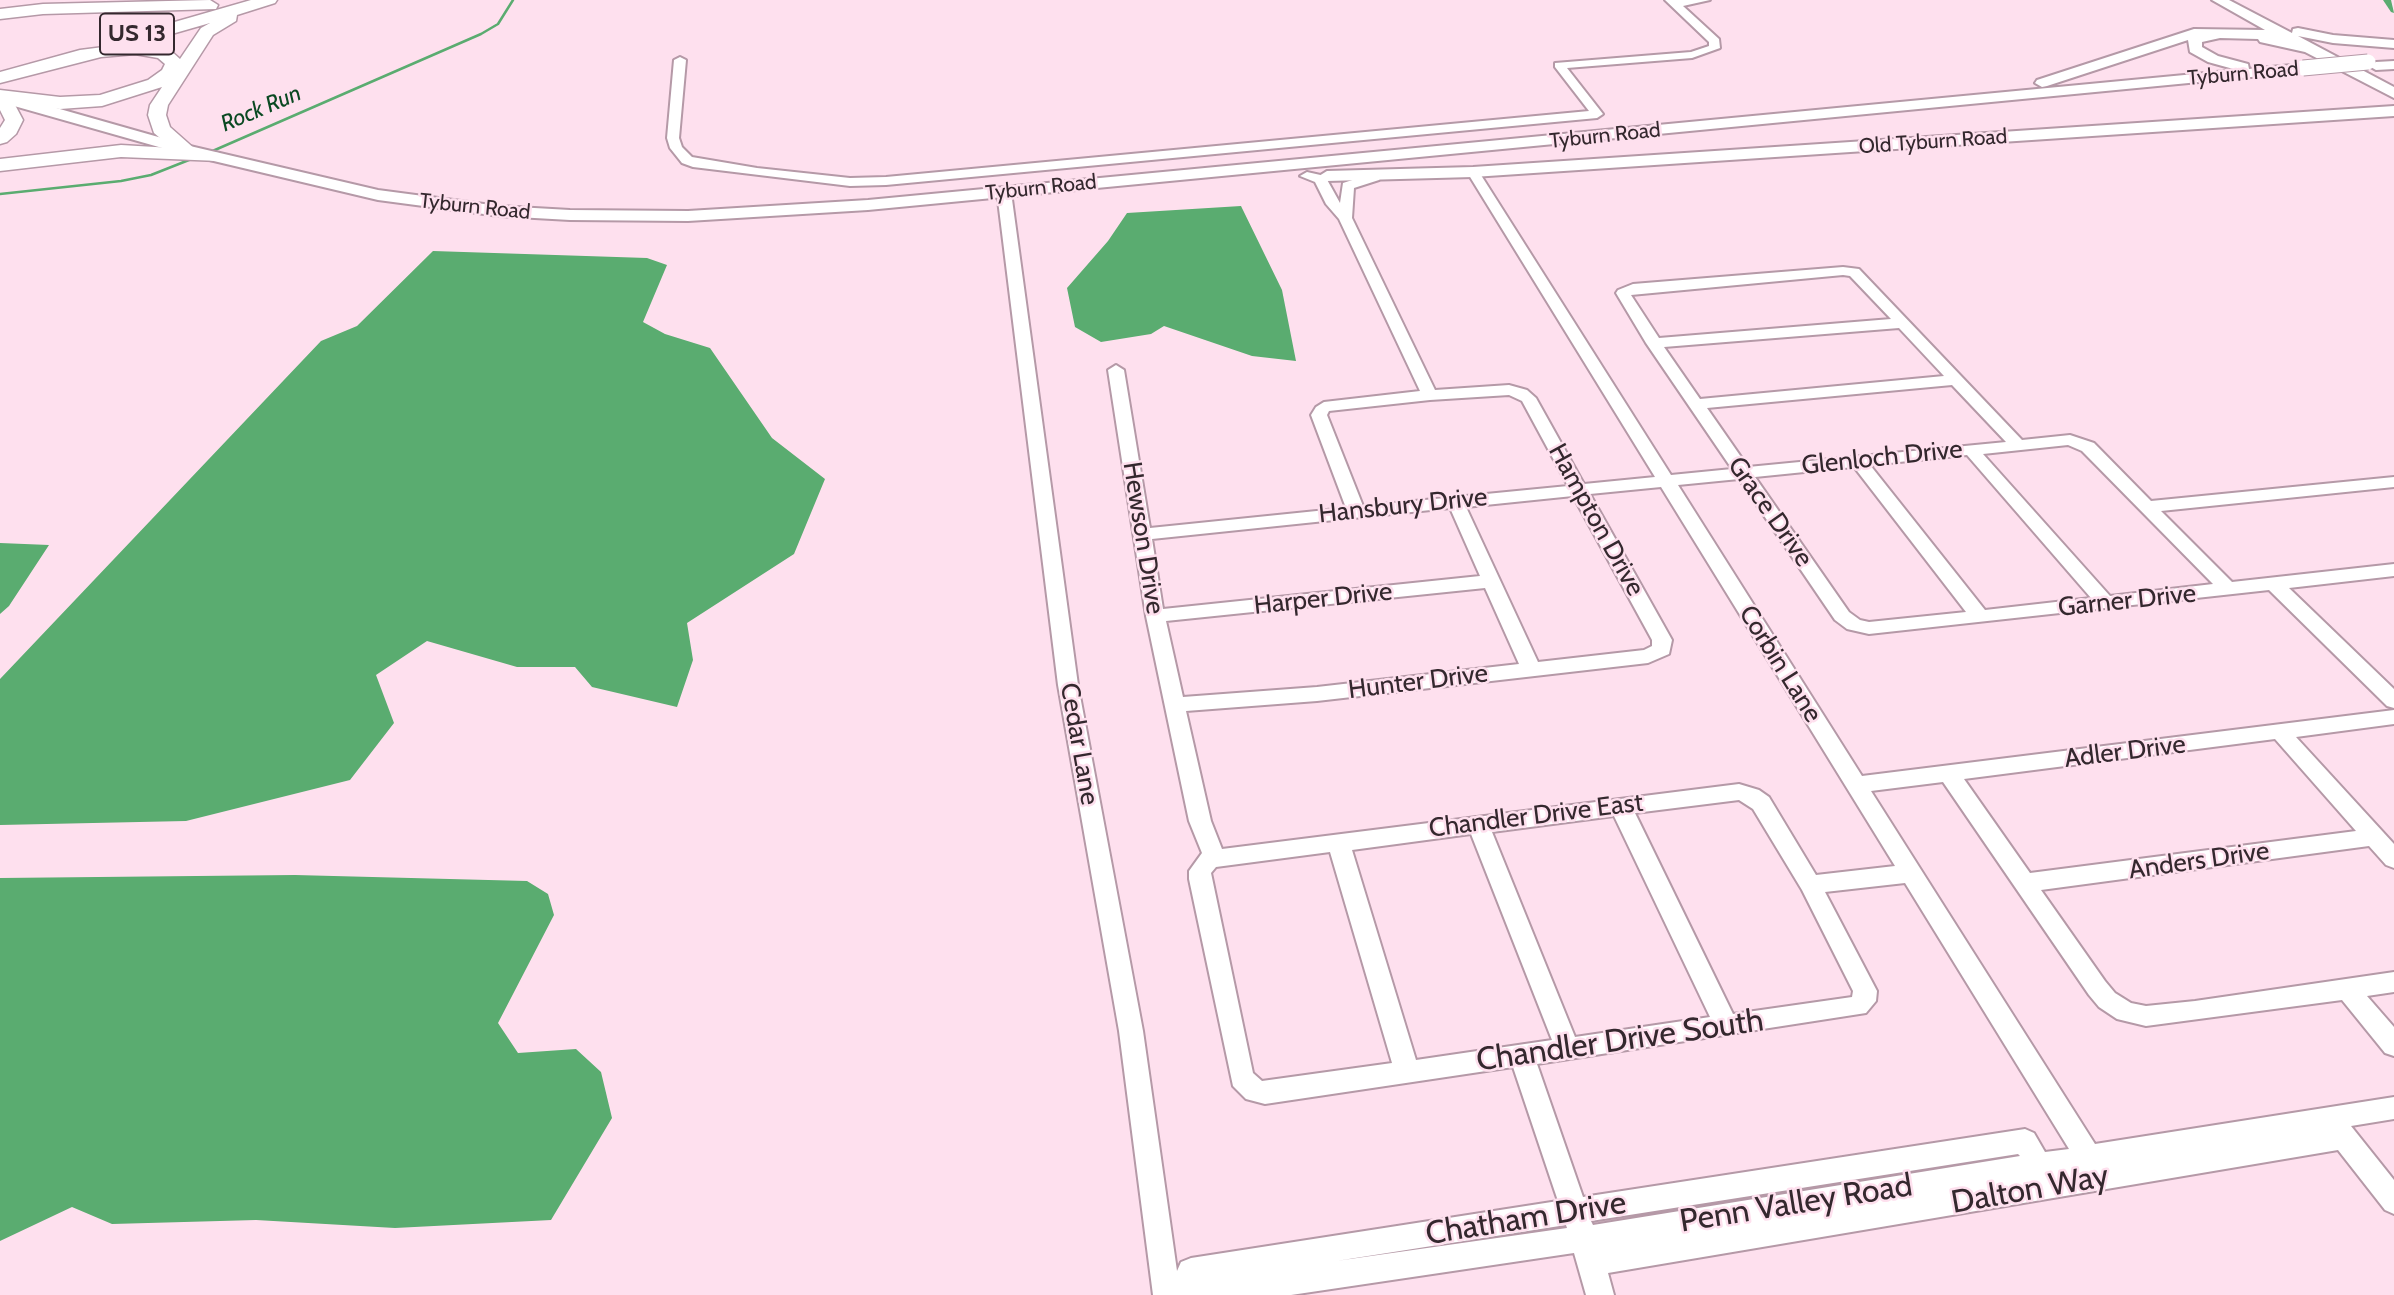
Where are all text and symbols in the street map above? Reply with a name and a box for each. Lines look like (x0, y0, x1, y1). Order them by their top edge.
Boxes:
road number: US 13 (100, 13, 174, 54)
street label: Tyburn Road (2186, 57, 2300, 91)
water label: Rock Run (217, 80, 305, 138)
street label: Tyburn Road (1548, 118, 1662, 154)
street label: Old Tyburn Road (1858, 124, 2008, 160)
street label: Tyburn Road (984, 170, 1098, 206)
street label: Tyburn Road (418, 189, 532, 225)
street label: Glenloch Drive (1800, 434, 1964, 482)
street label: Hampton Drive (1541, 438, 1651, 602)
street label: Grace Drive (1721, 451, 1819, 573)
street label: Hewson Drive (1116, 460, 1170, 616)
street label: Hansbury Drive (1317, 482, 1489, 530)
street label: Harper Drive (1252, 576, 1394, 622)
street label: Garner Drive (2057, 578, 2197, 624)
street label: Corbin Lane (1732, 600, 1828, 728)
street label: Hunter Drive (1346, 658, 1490, 706)
street label: Cedar Lane (1053, 681, 1105, 807)
street label: Adler Drive (2063, 729, 2187, 775)
street label: Chandler Drive East (1427, 787, 1645, 845)
street label: Anders Drive (2127, 836, 2271, 886)
street label: Chandler Drive South (1474, 1002, 1766, 1080)
street label: Dalton Way (1948, 1157, 2112, 1223)
street label: Penn Valley Road (1677, 1167, 1915, 1241)
street label: Chatham Drive (1423, 1184, 1629, 1254)

